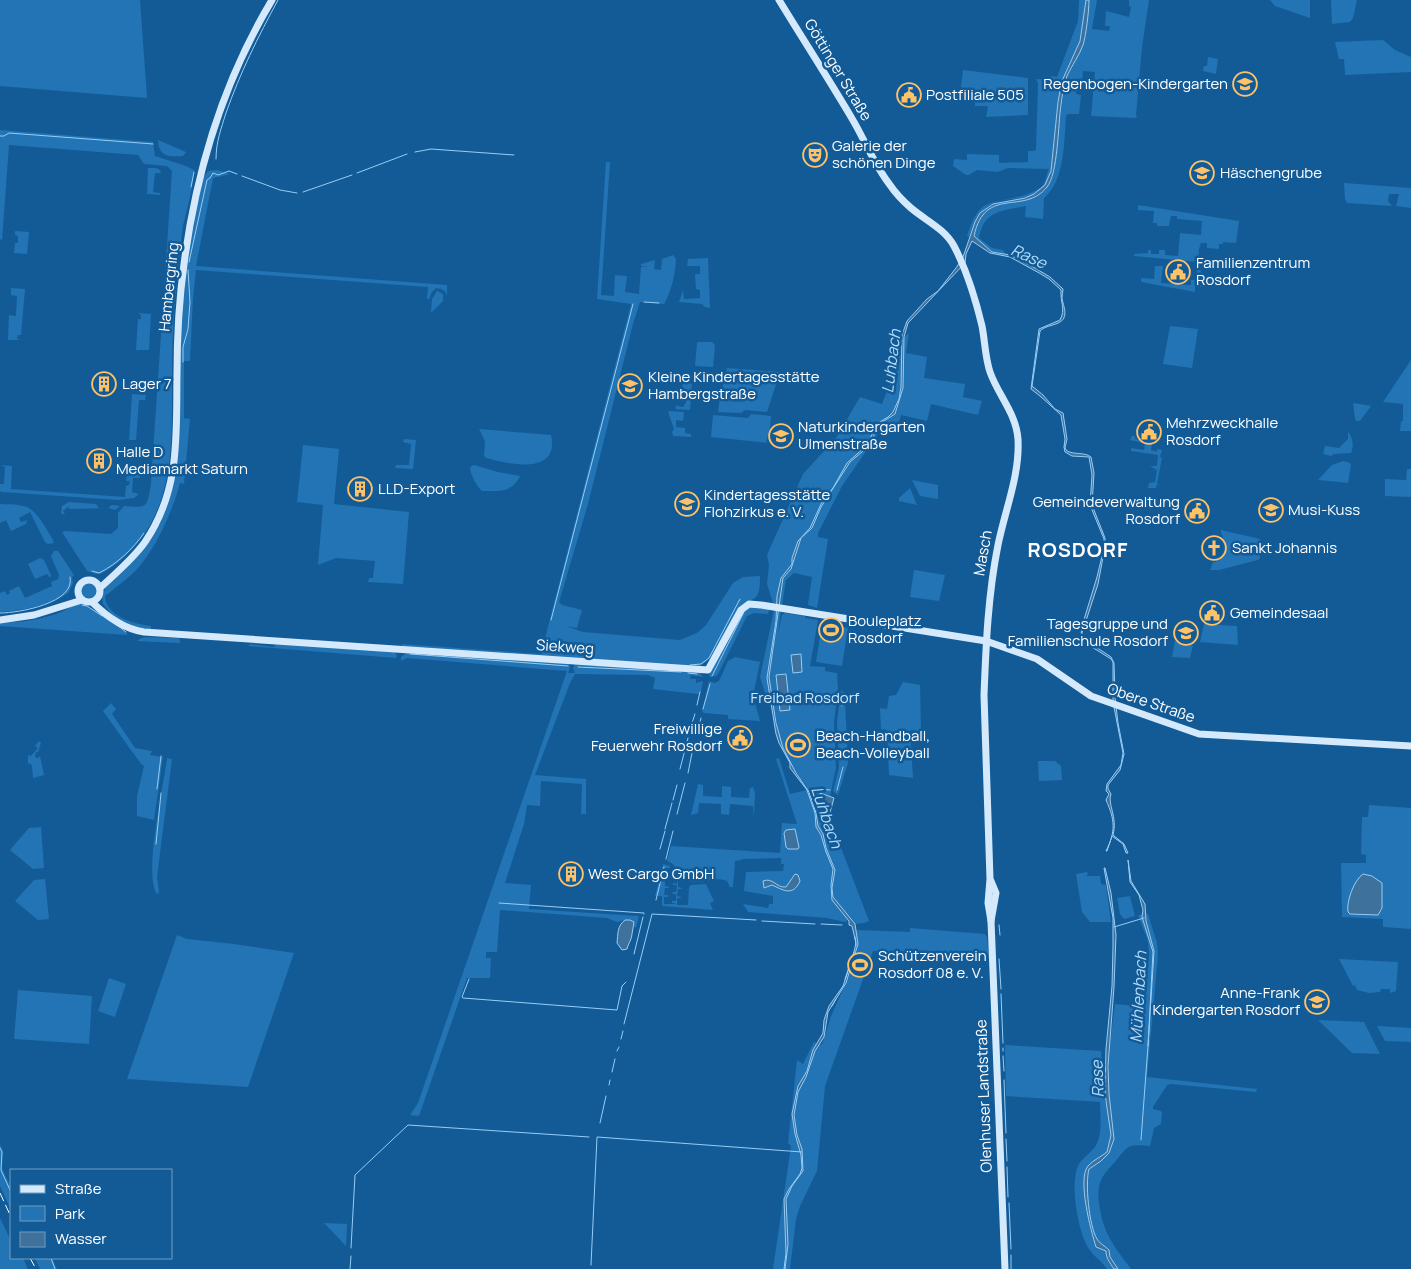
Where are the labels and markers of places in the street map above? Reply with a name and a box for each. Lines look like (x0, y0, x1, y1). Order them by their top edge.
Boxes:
school or university icon: Regenbogen-Kindergarten (1232, 71, 1258, 97)
place label: Regenbogen-Kindergarten (1043, 73, 1228, 94)
public building icon: Postfiliale 505 (896, 82, 922, 108)
place label: Postfiliale 505 (926, 84, 1024, 105)
place label: Galerie der schönen Dinge (832, 135, 936, 173)
theatre icon: Galerie der schönen Dinge (802, 142, 828, 168)
school or university icon: Häschengrube (1189, 160, 1215, 186)
place label: Häschengrube (1220, 162, 1322, 183)
place label: Familienzentrum Rosdorf (1196, 252, 1310, 290)
public building icon: Familienzentrum Rosdorf (1165, 259, 1191, 285)
place label: Kleine Kindertagesstätte Hambergstraße (648, 366, 820, 404)
building icon: Lager 7 (91, 371, 117, 397)
place label: Lager 7 (122, 373, 172, 394)
school or university icon: Kleine Kindertagesstätte Hambergstraße (617, 373, 643, 399)
place label: Mehrzweckhalle Rosdorf (1166, 412, 1279, 450)
place label: Naturkindergarten Ulmenstraße (798, 416, 925, 454)
public building icon: Mehrzweckhalle Rosdorf (1136, 419, 1162, 445)
school or university icon: Naturkindergarten Ulmenstraße (768, 423, 794, 449)
place label: Halle D Mediamarkt Saturn (116, 441, 248, 479)
building icon: Halle D Mediamarkt Saturn (86, 448, 112, 474)
building icon: LLD-Export (347, 476, 373, 502)
place label: LLD-Export (378, 478, 455, 499)
place label: Kindertagesstätte Flohzirkus e. V. (704, 484, 831, 522)
school or university icon: Kindertagesstätte Flohzirkus e. V. (674, 491, 700, 517)
place label: Gemeindeverwaltung Rosdorf (1033, 491, 1181, 529)
school or university icon: Musi-Kuss (1258, 497, 1284, 523)
public building icon: Gemeindeverwaltung Rosdorf (1184, 498, 1210, 524)
place label: Musi-Kuss (1288, 499, 1360, 520)
church icon: Sankt Johannis (1201, 535, 1227, 561)
place label: Sankt Johannis (1232, 537, 1337, 558)
public building icon: Gemeindesaal (1199, 600, 1225, 626)
place label: Gemeindesaal (1230, 602, 1329, 623)
place label: Bouleplatz Rosdorf (848, 610, 922, 648)
place label: Tagesgruppe und Familienschule Rosdorf (1008, 613, 1169, 651)
sports icon: Bouleplatz Rosdorf (818, 617, 844, 643)
school or university icon: Tagesgruppe und Familienschule Rosdorf (1173, 620, 1199, 646)
place label: Freiwillige Feuerwehr Rosdorf (591, 718, 723, 756)
public building icon: Freiwillige Feuerwehr Rosdorf (727, 725, 753, 751)
place label: Beach-Handball, Beach-Volleyball (816, 725, 930, 763)
sports icon: Beach-Handball, Beach-Volleyball (785, 732, 811, 758)
building icon: West Cargo GmbH (558, 861, 584, 887)
place label: West Cargo GmbH (588, 863, 714, 884)
place label: Schützenverein Rosdorf 08 e. V. (878, 945, 987, 983)
sports icon: Schützenverein Rosdorf 08 e. V. (847, 952, 873, 978)
place label: Anne-Frank Kindergarten Rosdorf (1153, 982, 1301, 1020)
school or university icon: Anne-Frank Kindergarten Rosdorf (1304, 989, 1330, 1015)

